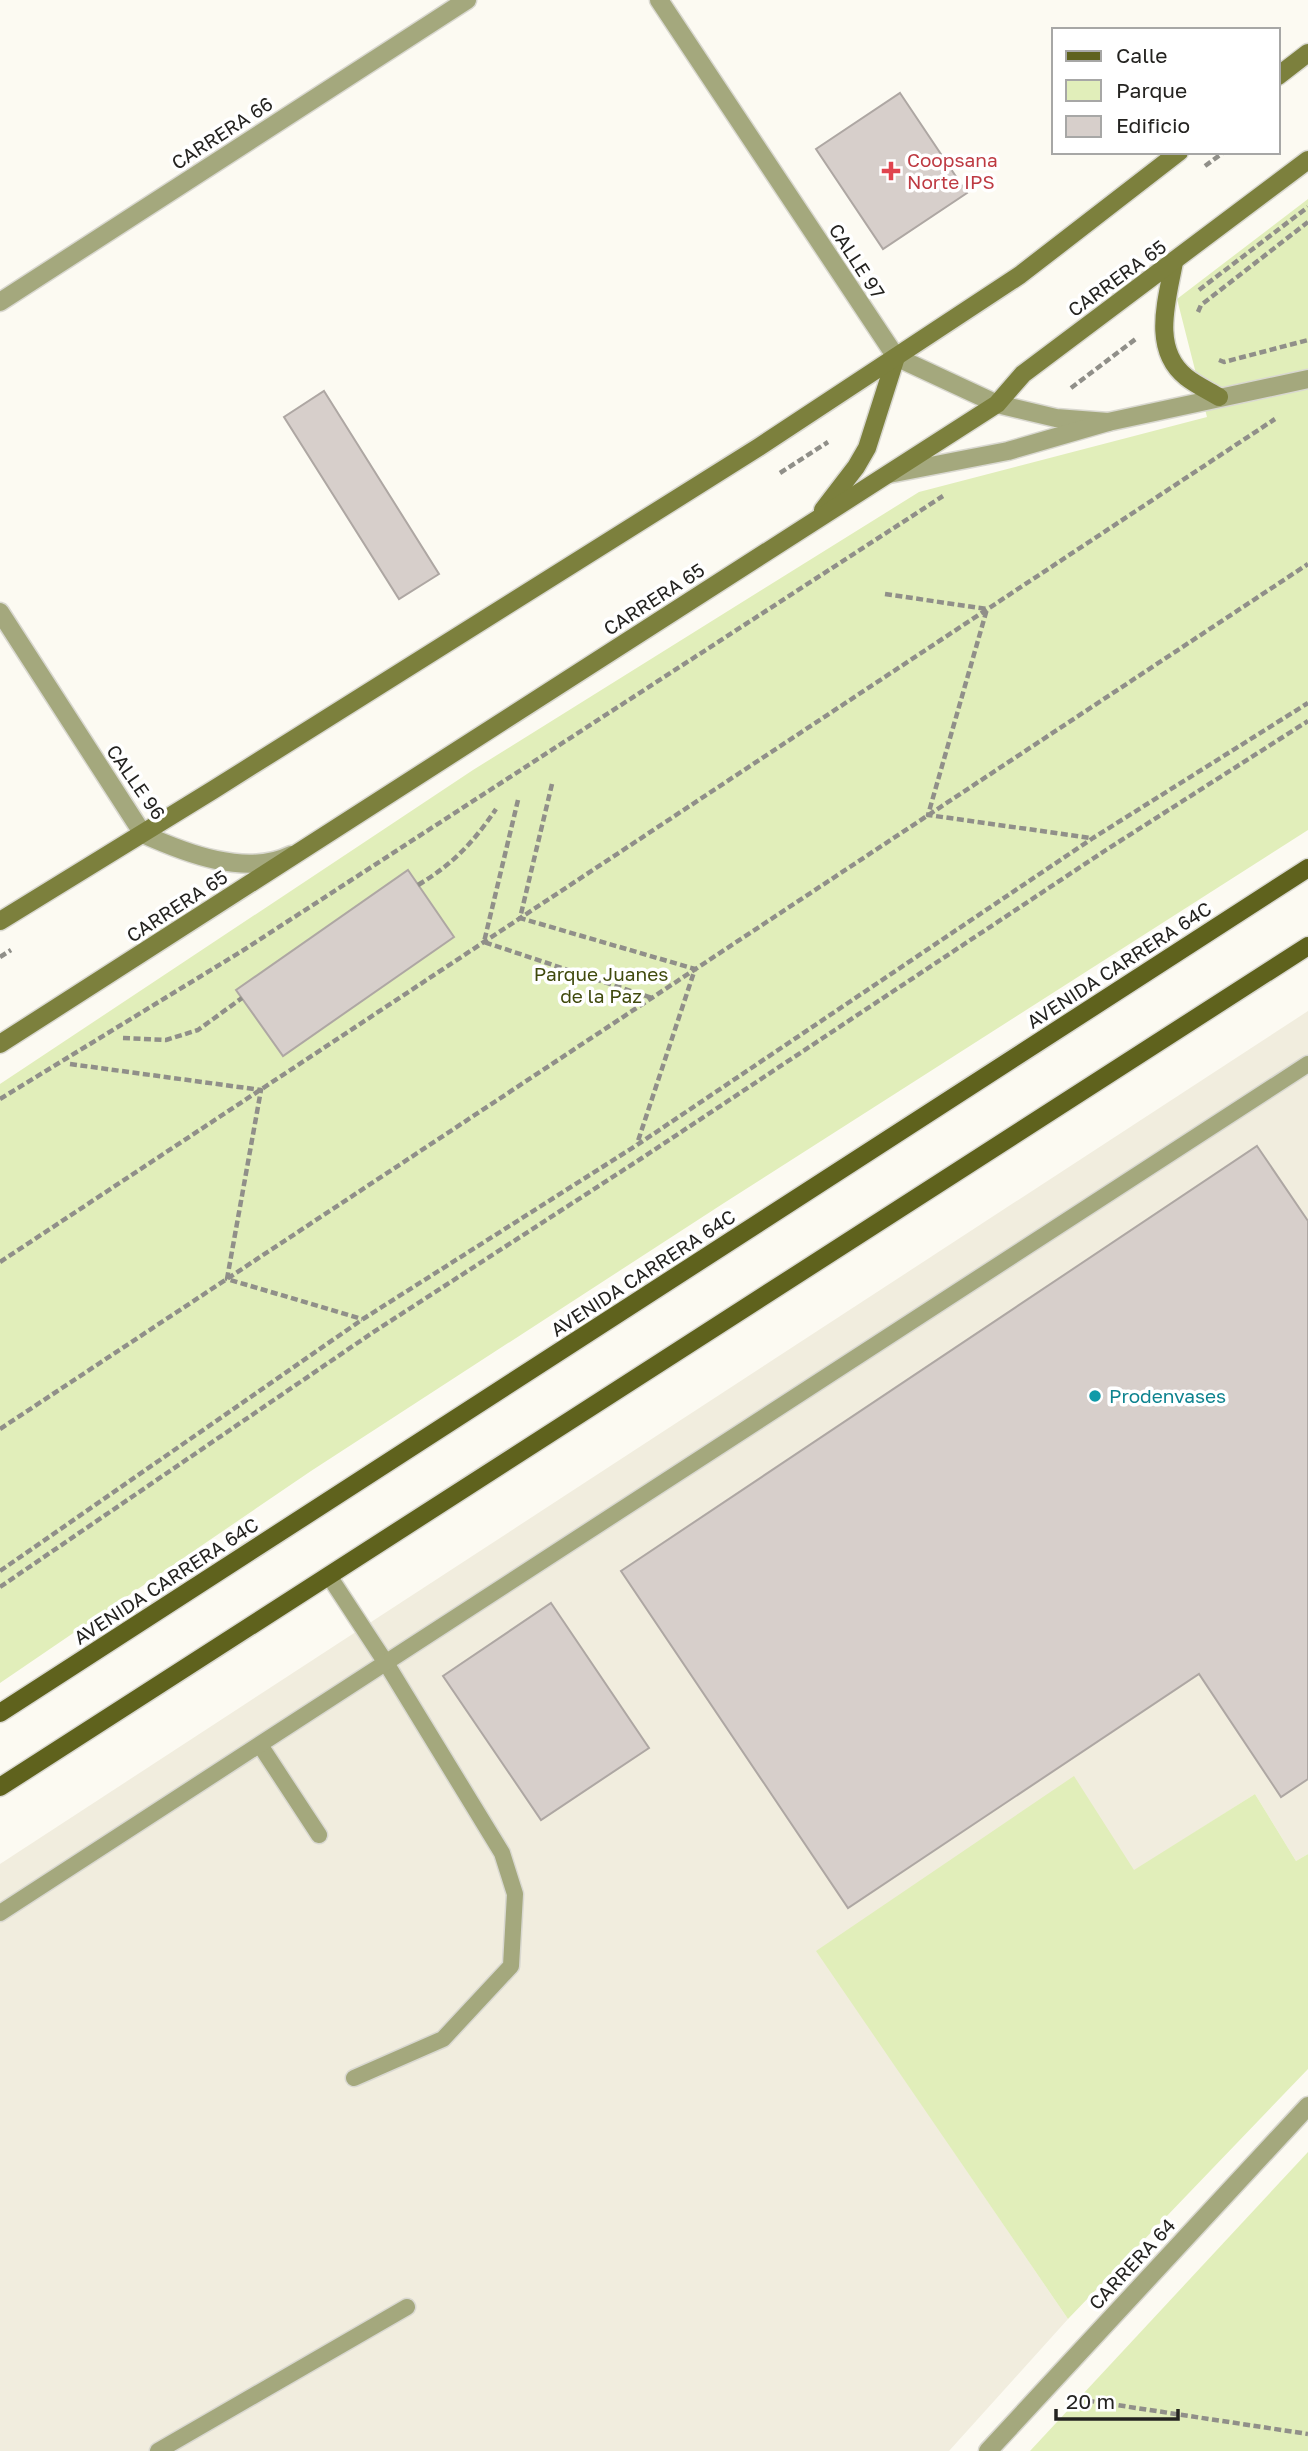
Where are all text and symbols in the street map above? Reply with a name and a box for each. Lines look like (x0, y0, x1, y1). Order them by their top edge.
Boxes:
legend (1052, 28, 1280, 154)
text: Calle (1116, 42, 1168, 68)
text: Parque (1116, 77, 1187, 103)
street label: CARRERA 66 (167, 91, 277, 174)
text: Edificio (1116, 112, 1190, 138)
place label: Coopsana Norte IPS (907, 148, 998, 193)
marker: Coopsana Norte IPS (881, 161, 901, 181)
street label: CALLE 97 (825, 219, 890, 303)
street label: CARRERA 65 (1063, 234, 1170, 321)
street label: CARRERA 65 (599, 557, 708, 640)
street label: CALLE 96 (102, 740, 171, 824)
street label: CARRERA 65 (122, 864, 231, 947)
street label: AVENIDA CARRERA 64C (1022, 896, 1215, 1033)
park label: Parque Juanes de la Paz (534, 962, 668, 1007)
street label: AVENIDA CARRERA 64C (546, 1204, 739, 1341)
place label: Prodenvases (1109, 1384, 1226, 1407)
marker: Prodenvases (1087, 1388, 1103, 1404)
street label: AVENIDA CARRERA 64C (69, 1512, 262, 1649)
street label: CARRERA 64 (1084, 2213, 1180, 2314)
scale bar (1056, 2378, 1178, 2422)
text: 20 m (1066, 2388, 1115, 2414)

